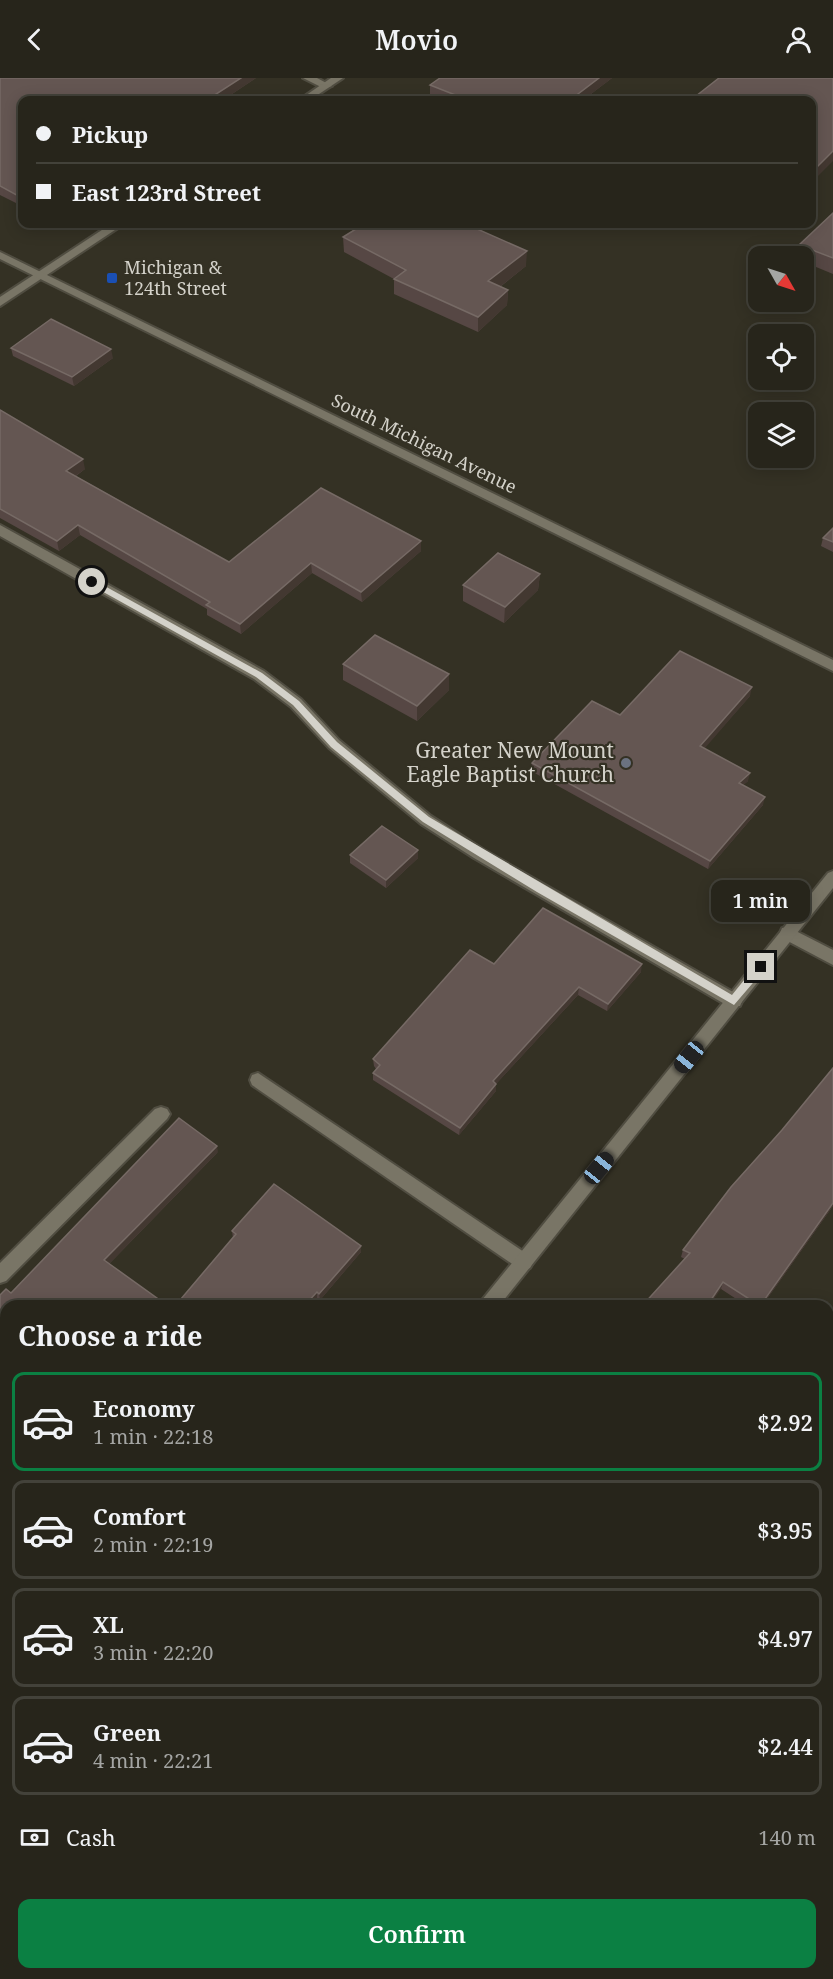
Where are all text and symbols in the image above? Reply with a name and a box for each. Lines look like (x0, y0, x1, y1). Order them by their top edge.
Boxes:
text: Movio (375, 21, 458, 58)
icon: back (18, 23, 51, 56)
icon: person (782, 23, 815, 56)
text: Pickup (72, 119, 148, 149)
text: East 123rd Street (72, 177, 261, 207)
north arrow (748, 246, 814, 312)
map controls (748, 246, 814, 468)
place label: Michigan & 124th Street (124, 255, 227, 300)
marker: Michigan & 124th Street (105, 271, 119, 285)
button: locate (748, 324, 814, 390)
street label: South Michigan Avenue (328, 388, 521, 498)
button: layers (748, 402, 814, 468)
route start (78, 568, 105, 595)
place label: Greater New Mount Eagle Baptist Church (407, 736, 614, 788)
marker: Greater New Mount Eagle Baptist Church (619, 756, 633, 770)
callout: 1 min (712, 880, 810, 922)
text: 1 min (733, 887, 788, 914)
route end (747, 953, 774, 980)
car (671, 1037, 707, 1077)
car (581, 1148, 617, 1188)
text: Choose a ride (18, 1317, 203, 1354)
text: Economy (93, 1393, 195, 1423)
icon: car (21, 1395, 75, 1449)
text: $2.92 (757, 1407, 813, 1437)
text: 1 min · 22:18 (93, 1423, 213, 1450)
text: Comfort (93, 1501, 186, 1531)
icon: car (21, 1503, 75, 1557)
text: $3.95 (757, 1515, 813, 1545)
text: 2 min · 22:19 (93, 1531, 213, 1558)
text: XL (93, 1609, 124, 1639)
icon: car (21, 1611, 75, 1665)
text: $4.97 (757, 1623, 813, 1653)
text: 3 min · 22:20 (93, 1639, 213, 1666)
text: Green (93, 1717, 161, 1747)
icon: car (21, 1719, 75, 1773)
text: $2.44 (757, 1731, 813, 1761)
text: 4 min · 22:21 (93, 1747, 213, 1774)
icon: cash (18, 1821, 51, 1854)
text: Cash (66, 1822, 116, 1852)
text: 140 m (758, 1824, 816, 1851)
button: Confirm (18, 1899, 816, 1968)

